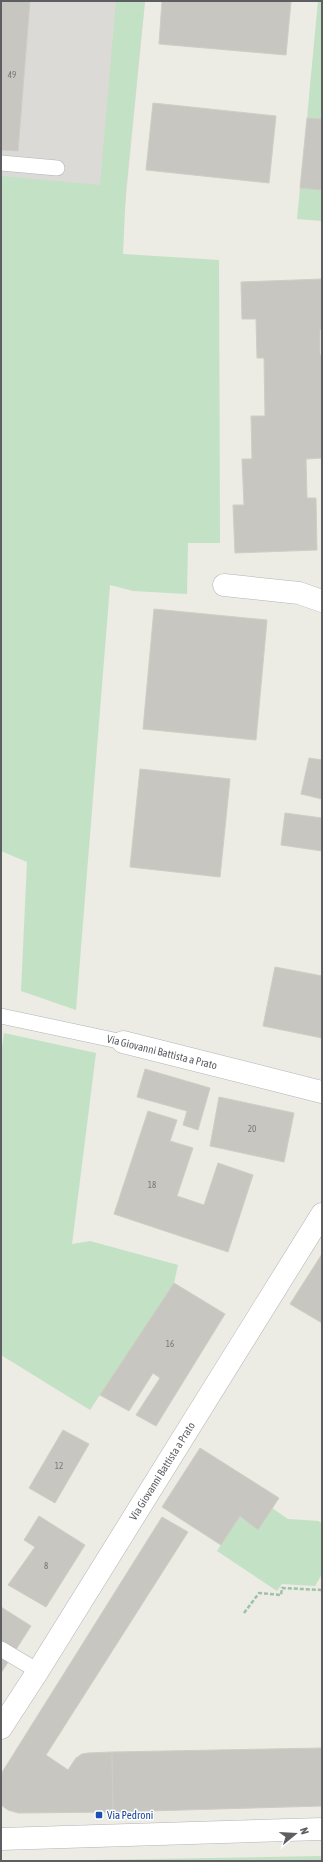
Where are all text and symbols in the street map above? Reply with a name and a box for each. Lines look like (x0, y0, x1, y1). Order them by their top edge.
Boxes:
house number: 49 (8, 70, 16, 80)
street label: Via Giovanni Battista a Prato (105, 1032, 219, 1072)
house number: 20 (248, 1124, 256, 1134)
house number: 18 (148, 1180, 156, 1190)
house number: 16 (166, 1339, 174, 1349)
street label: Via Giovanni Battista a Prato (127, 1420, 197, 1522)
house number: 12 (55, 1461, 63, 1471)
house number: 8 (44, 1561, 48, 1571)
place label: Via Pedroni (107, 1809, 153, 1821)
marker: Via Pedroni (94, 1810, 104, 1820)
north arrow (275, 1814, 315, 1854)
text: N (298, 1826, 311, 1836)

